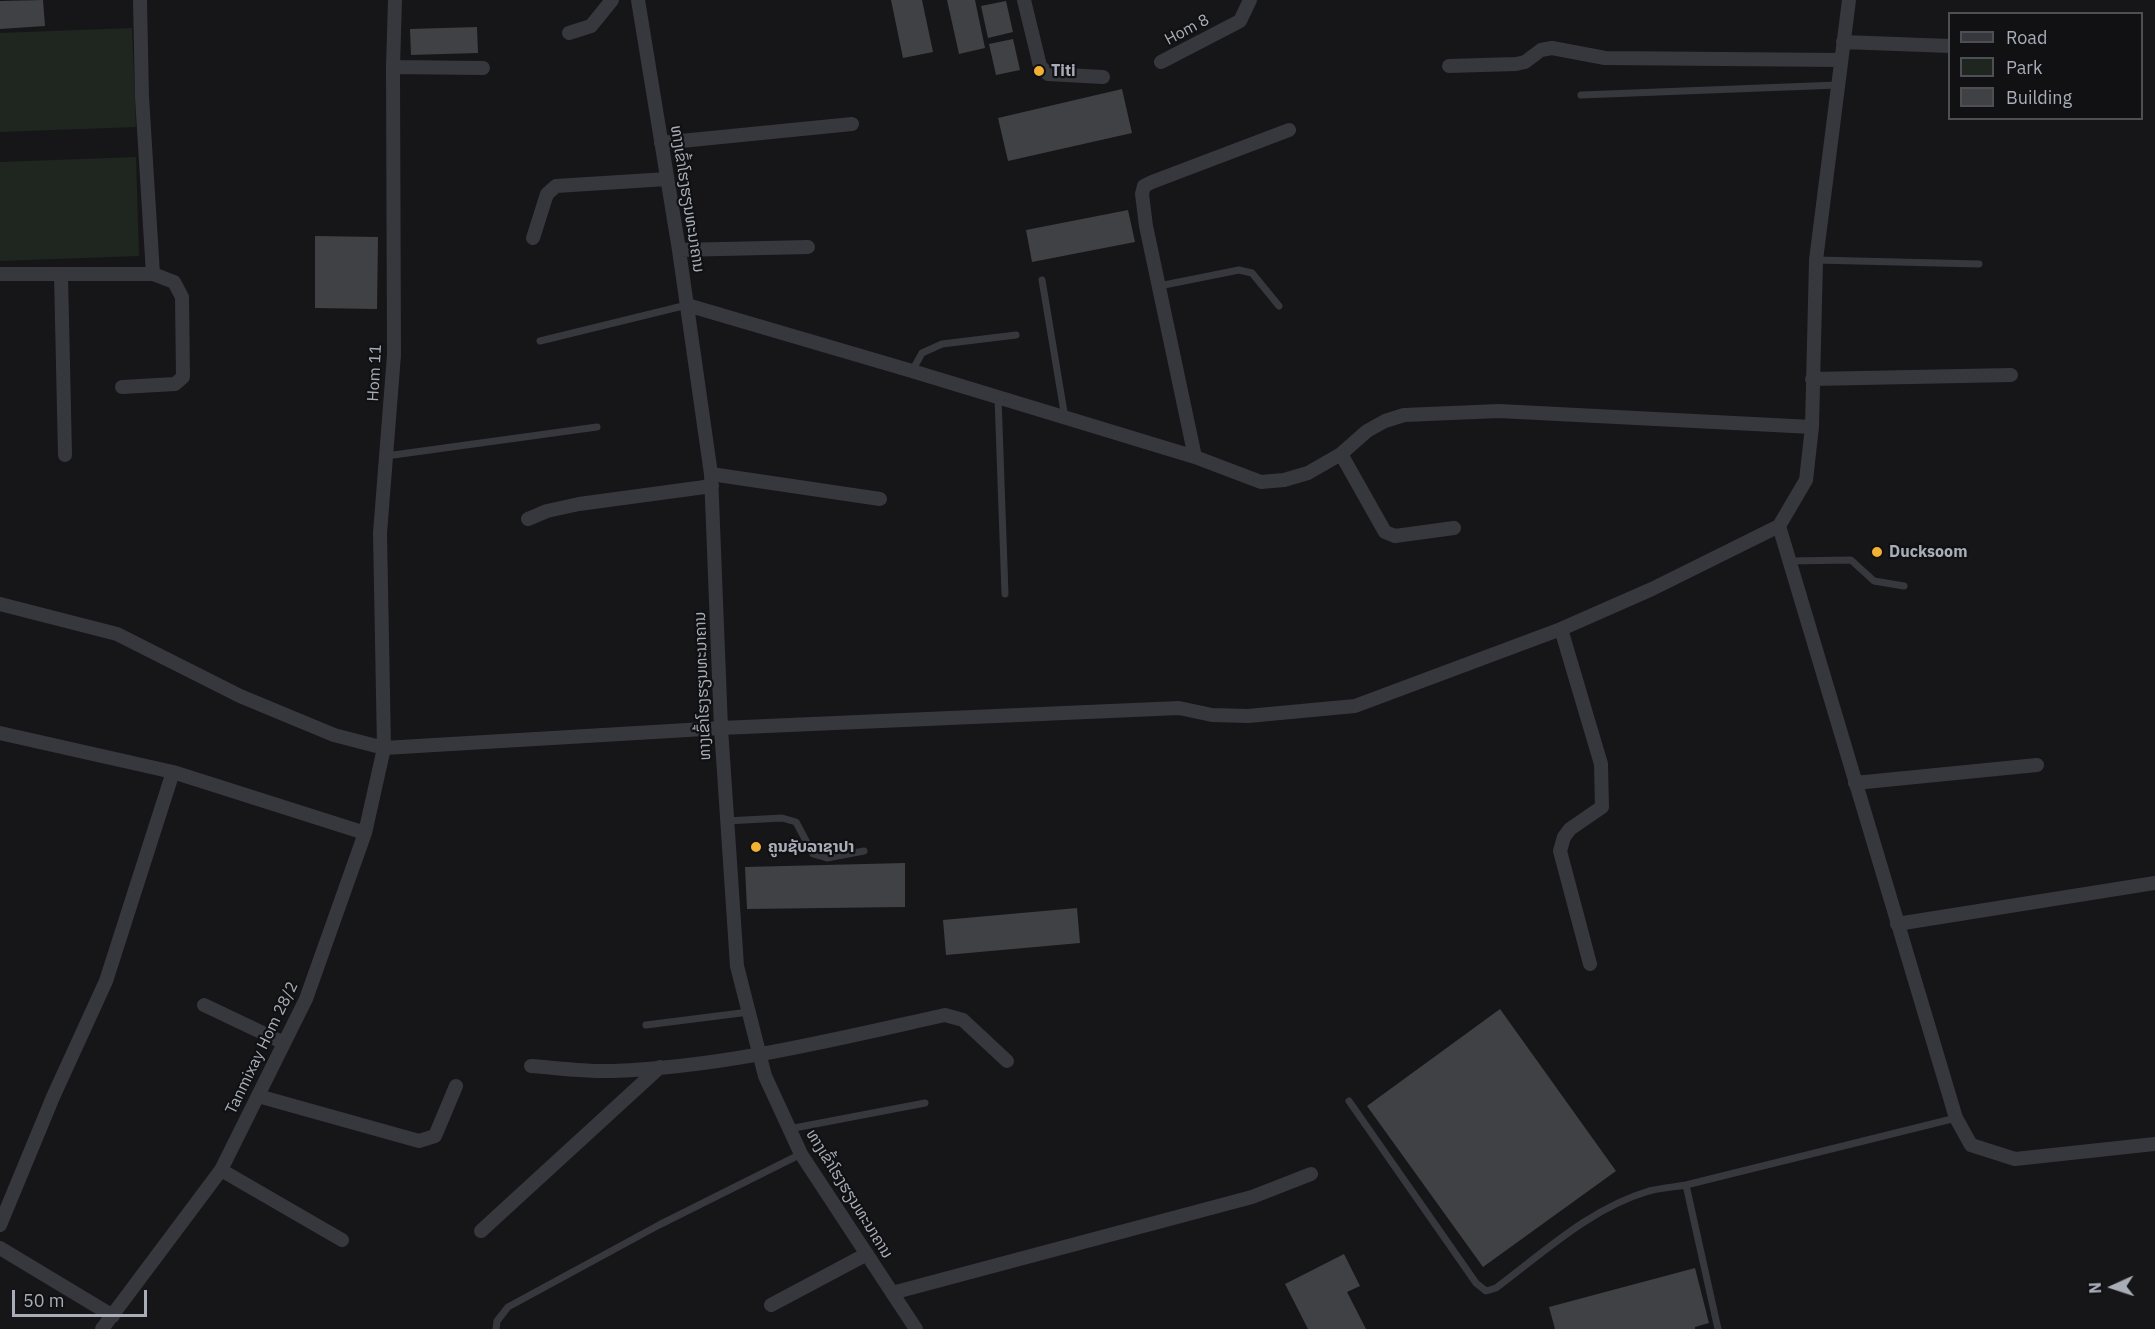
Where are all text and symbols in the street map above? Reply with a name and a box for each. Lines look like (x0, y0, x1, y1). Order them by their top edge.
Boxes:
street label: Hom 8 (1161, 10, 1213, 50)
legend (1948, 12, 2143, 120)
text: Road (2006, 26, 2047, 49)
text: Park (2006, 56, 2042, 79)
place label: Titi (1051, 61, 1076, 81)
marker: Titi (1032, 64, 1046, 78)
text: Building (2006, 86, 2072, 109)
street label: ທາງເຂົ້າໂຮງຮຽນທະນາຄານ (666, 124, 708, 274)
street label: Hom 11 (364, 344, 386, 402)
place label: Ducksoom (1889, 542, 1967, 562)
marker: Ducksoom (1870, 545, 1884, 559)
street label: ທາງເຂົ້າໂຮງຮຽນທະນາຄານ (691, 611, 715, 761)
place label: ຄູນຊັບລາຊາປາ (768, 837, 854, 857)
marker: ຄູນຊັບລາຊາປາ (749, 840, 763, 854)
street label: Tanmixay Hom 28/2 (222, 979, 302, 1117)
street label: ທາງເຂົ້າໂຮງຮຽນທະນາຄານ (801, 1126, 897, 1262)
north arrow (2083, 1257, 2143, 1317)
scale bar (15, 1278, 150, 1316)
text: N (2085, 1282, 2105, 1294)
text: 50 m (23, 1289, 65, 1312)

